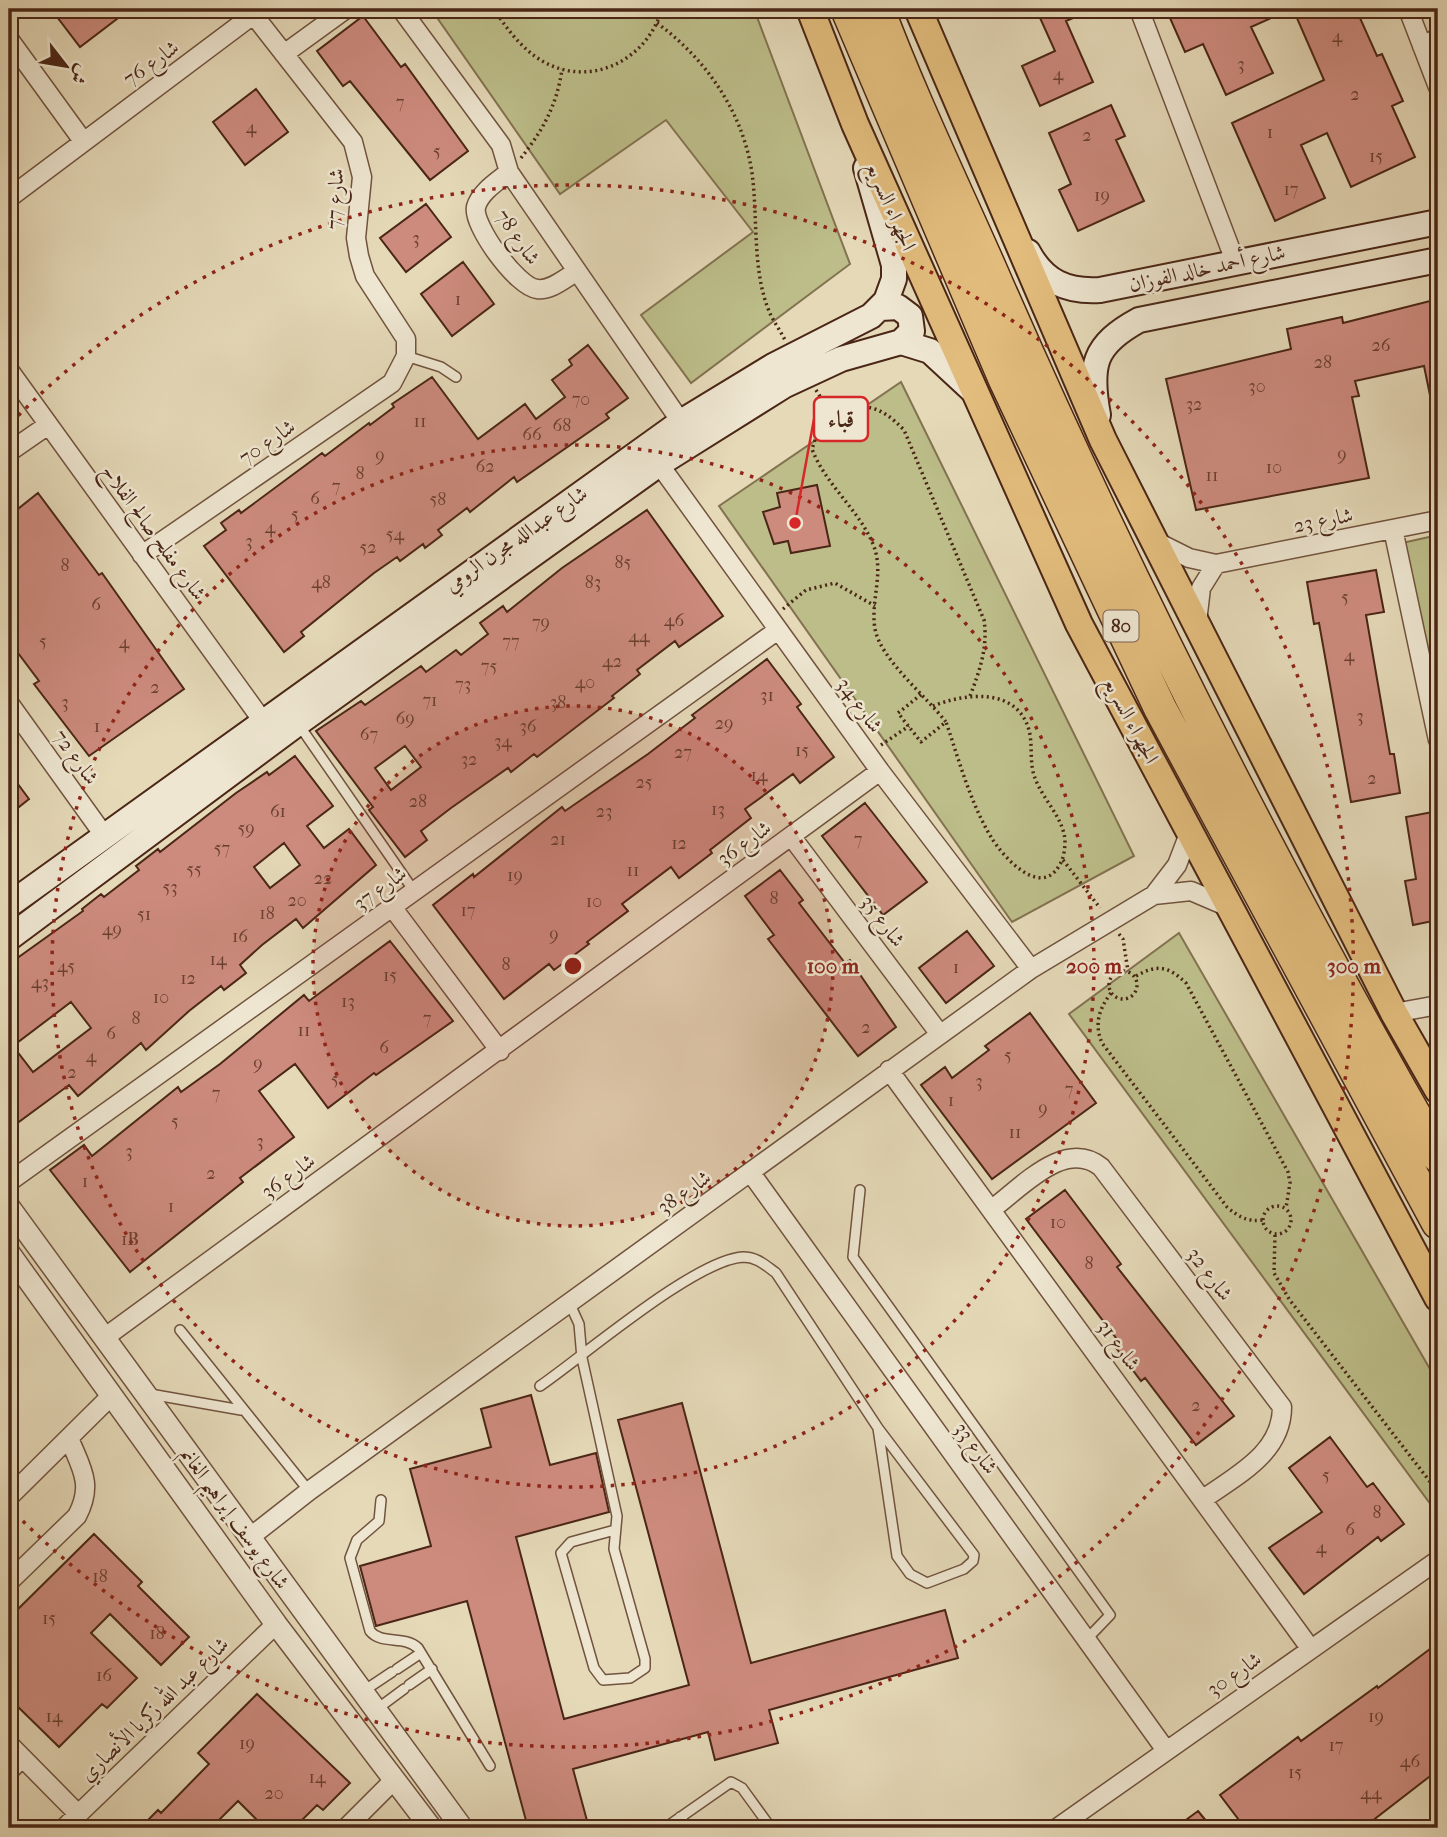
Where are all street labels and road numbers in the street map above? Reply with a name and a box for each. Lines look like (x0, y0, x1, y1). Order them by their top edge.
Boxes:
street label: شارع 76 (119, 35, 187, 96)
street label: الجهراء السريع (854, 158, 921, 257)
street label: شارع 77 (322, 168, 354, 230)
street label: شارع 78 (486, 205, 546, 273)
street label: شارع أحمد خالد الفوزان (1126, 237, 1289, 302)
street label: شارع 70 (234, 414, 303, 475)
street label: شارع مفلح صالح الفلاح (91, 459, 211, 609)
street label: شارع عبدالله مجرن الرومي (440, 481, 595, 602)
street label: شارع 23 (1291, 502, 1356, 543)
road number: 80 (1104, 610, 1138, 642)
street label: الجهراء السريع (1092, 672, 1164, 771)
street label: شارع 34 (827, 673, 888, 741)
street label: شارع 72 (43, 725, 104, 793)
street label: شارع 36 (712, 815, 779, 875)
street label: شارع 37 (349, 861, 415, 920)
street label: شارع 35 (851, 890, 910, 955)
street label: شارع 36 (256, 1148, 323, 1208)
street label: شارع 38 (652, 1165, 719, 1224)
street label: شارع 32 (1177, 1243, 1238, 1309)
street label: شارع 31 (1088, 1315, 1145, 1379)
street label: شارع 33 (944, 1417, 1003, 1482)
street label: شارع يوسف إبراهيم الغانم (168, 1442, 295, 1599)
street label: شارع عبد الله زكريا الأنصاري (71, 1628, 237, 1790)
street label: شارع 30 (1202, 1647, 1269, 1706)

